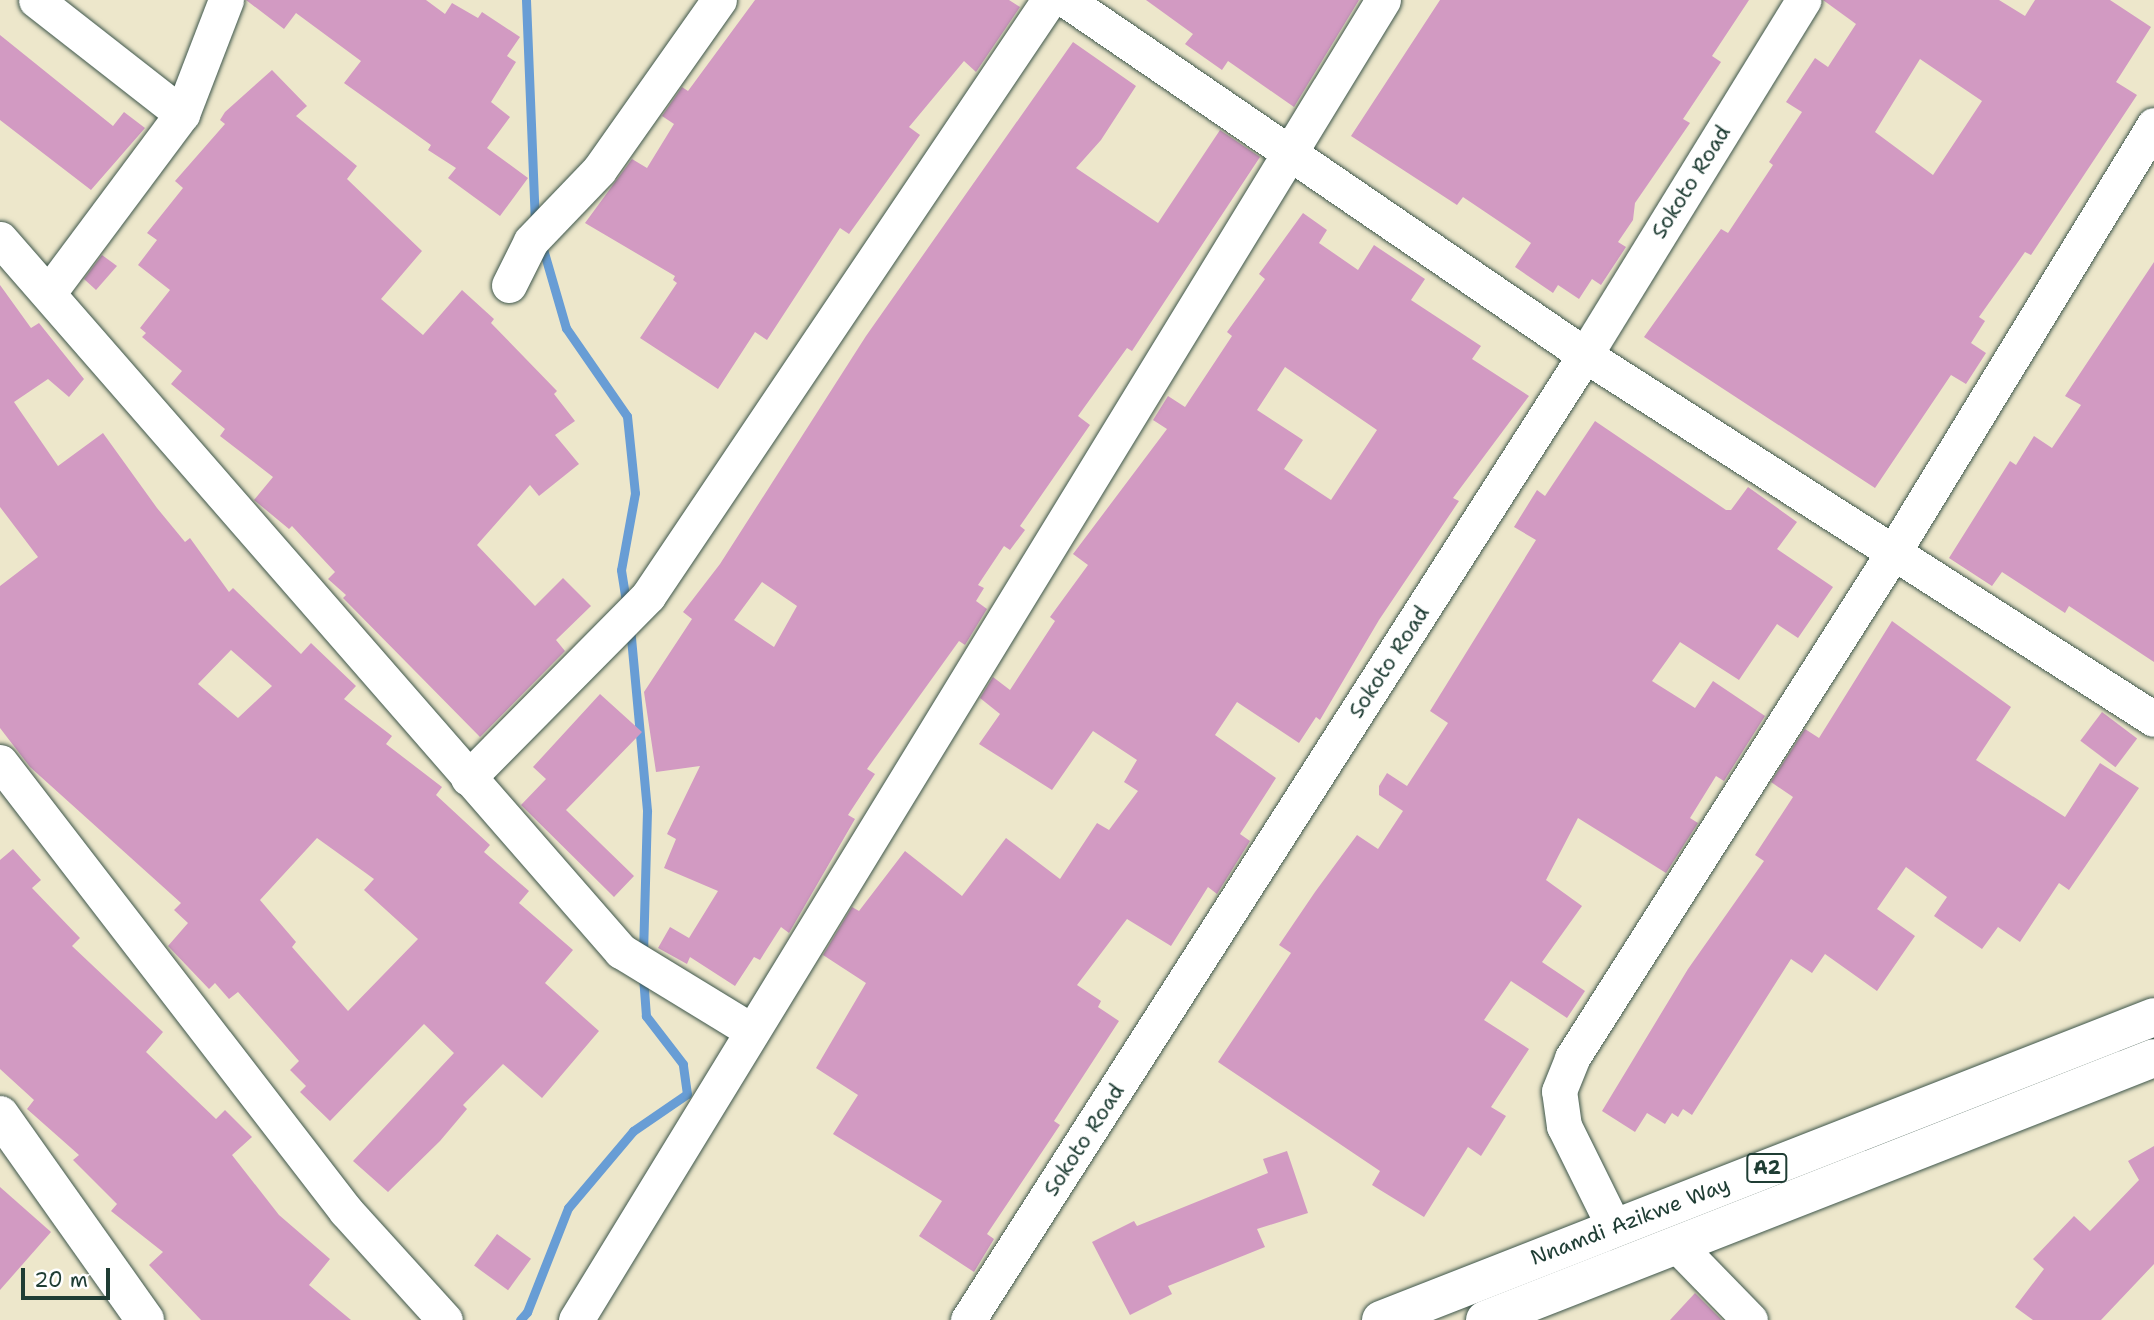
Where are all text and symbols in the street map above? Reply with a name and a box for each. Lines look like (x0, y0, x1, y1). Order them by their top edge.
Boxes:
street label: Sokoto Road (1646, 121, 1736, 243)
street label: Sokoto Road (1343, 601, 1435, 723)
street label: Sokoto Road (1038, 1079, 1130, 1201)
road number: A2 (1746, 1152, 1788, 1184)
street label: Nnamdi Azikwe Way (1527, 1171, 1733, 1271)
scale bar (24, 1254, 114, 1298)
text: 20 m (34, 1266, 88, 1294)

